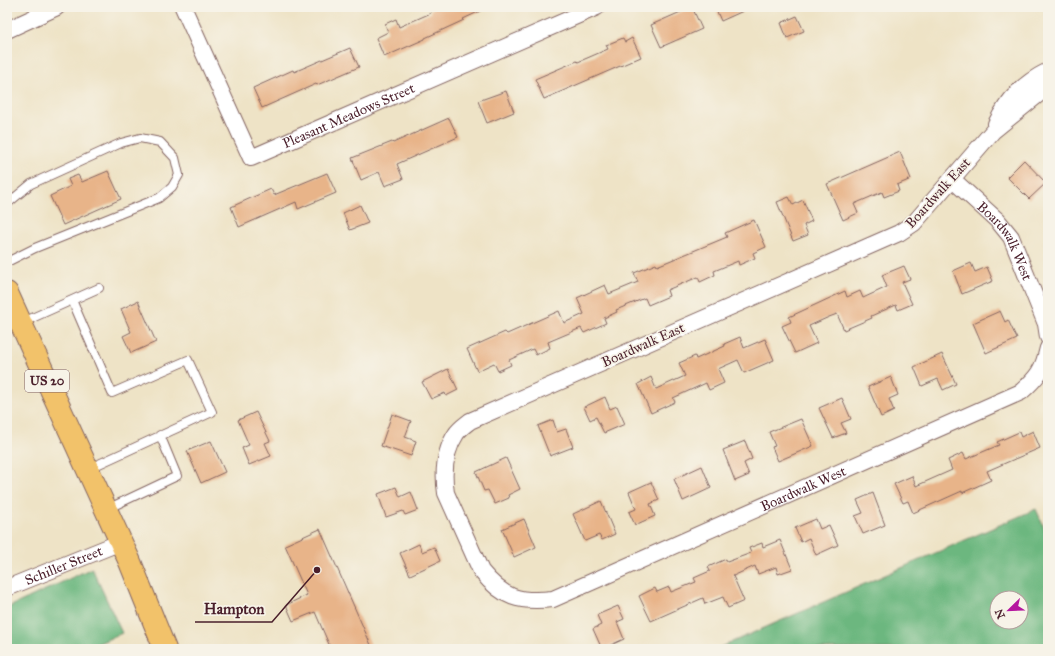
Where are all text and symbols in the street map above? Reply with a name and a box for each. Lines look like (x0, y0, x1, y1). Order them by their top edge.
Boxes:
street label: Pleasant Meadows Street (280, 79, 417, 152)
street label: Boardwalk East (902, 154, 974, 232)
street label: Boardwalk West (974, 198, 1036, 283)
street label: Boardwalk East (599, 319, 687, 371)
road number: US 20 (25, 370, 69, 392)
street label: Boardwalk West (758, 462, 848, 515)
street label: Schiller Street (22, 542, 105, 588)
north arrow (989, 590, 1029, 630)
callout: Hampton (195, 595, 272, 622)
text: Hampton (204, 600, 265, 619)
text: N (992, 606, 1008, 621)

